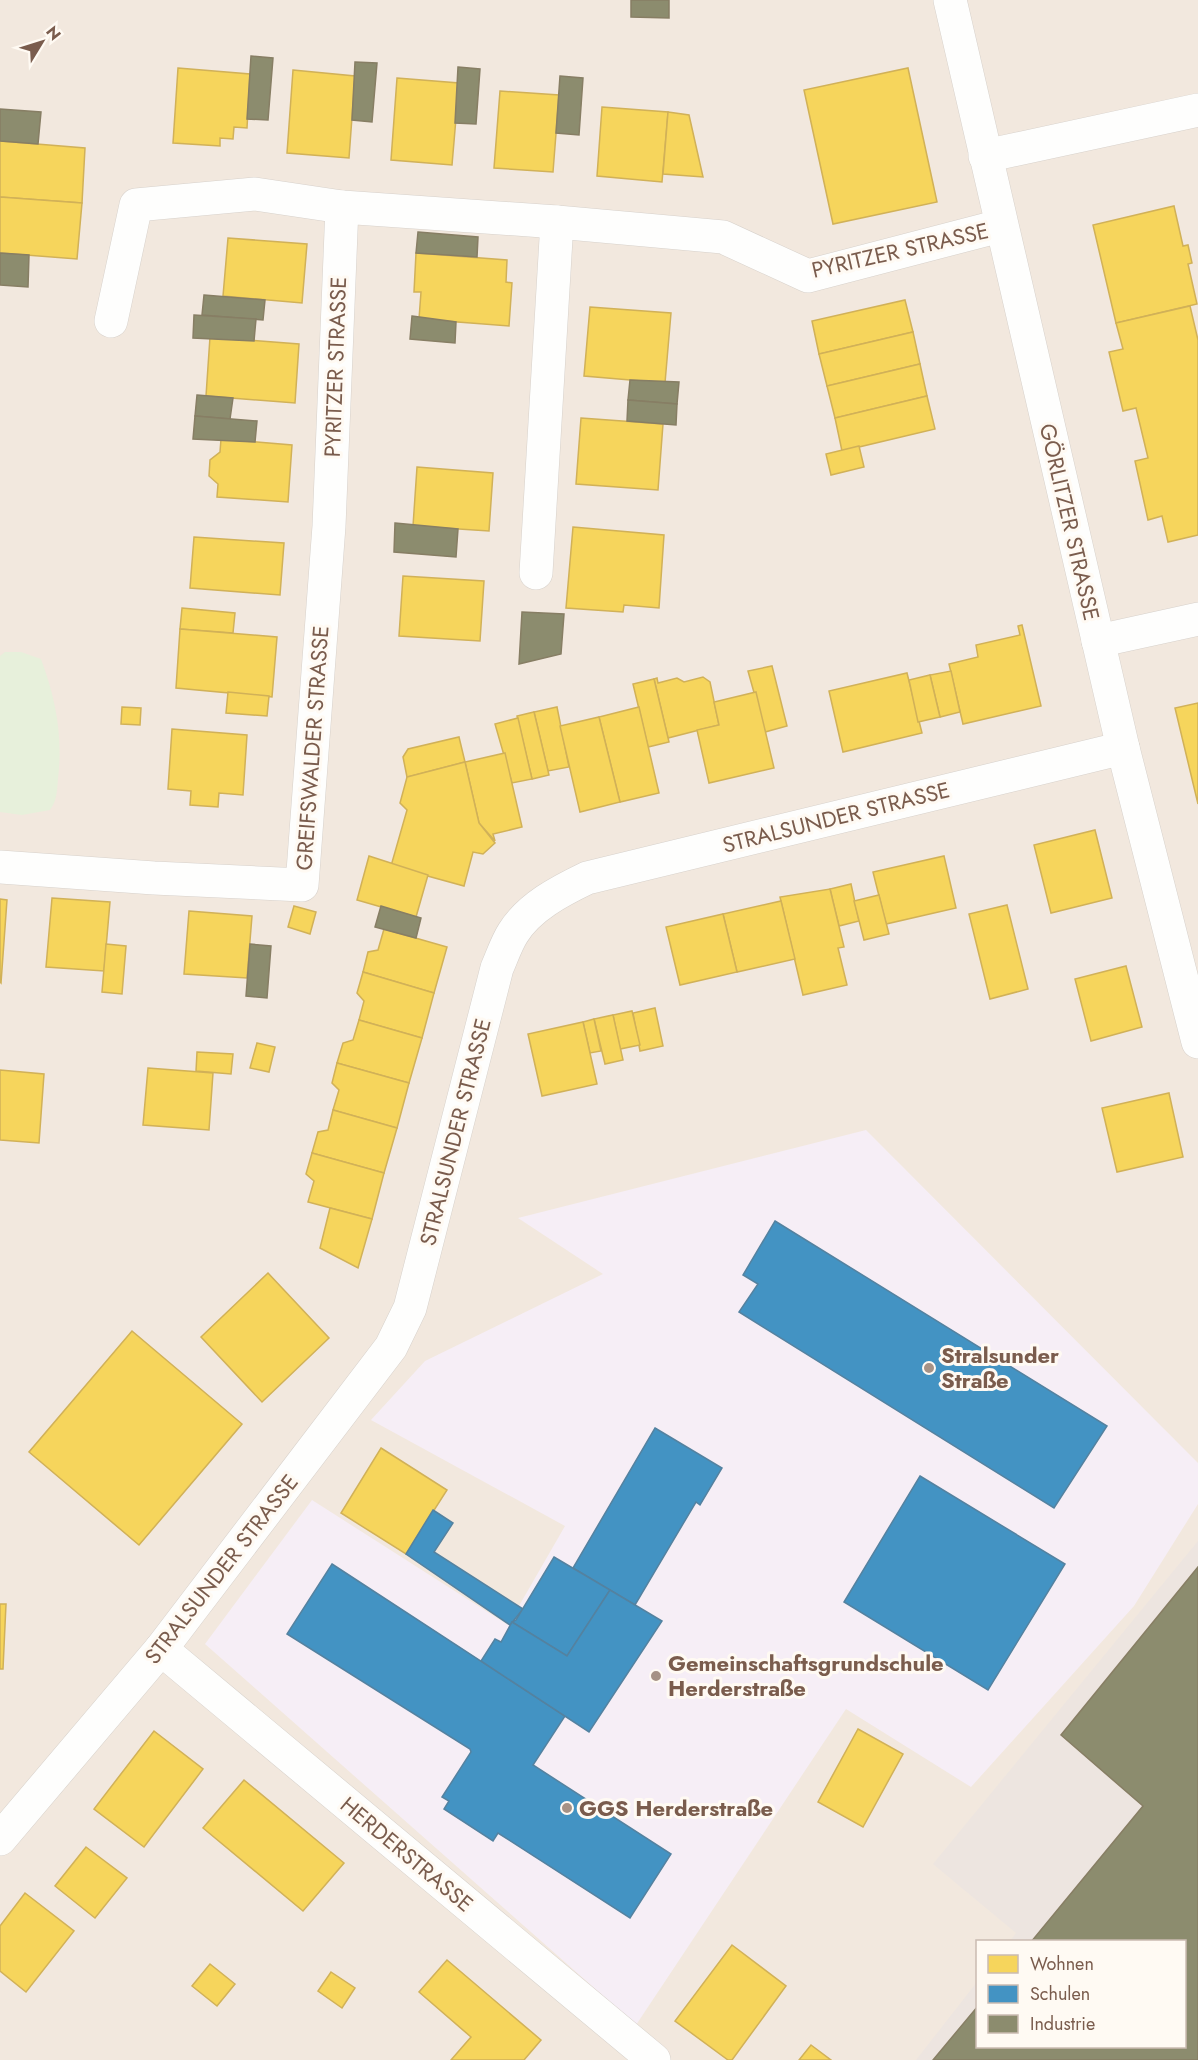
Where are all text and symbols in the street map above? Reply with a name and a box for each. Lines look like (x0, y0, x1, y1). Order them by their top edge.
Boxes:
north arrow (12, 12, 72, 72)
text: N (40, 21, 66, 45)
street label: PYRITZER STRASSE (808, 214, 992, 286)
street label: PYRITZER STRASSE (316, 276, 354, 458)
street label: GÖRLITZER STRASSE (1032, 420, 1108, 624)
street label: GREIFSWALDER STRASSE (287, 625, 337, 871)
street label: STRALSUNDER STRASSE (719, 773, 953, 861)
street label: STRALSUNDER STRASSE (411, 1015, 499, 1249)
place label: Stralsunder Straße (941, 1339, 1059, 1396)
marker: Stralsunder Straße (922, 1361, 936, 1375)
street label: STRALSUNDER STRASSE (137, 1467, 305, 1671)
place label: Gemeinschaftsgrundschule Herderstraße (668, 1647, 944, 1704)
marker: Gemeinschaftsgrundschule Herderstraße (649, 1669, 663, 1683)
street label: HERDERSTRASSE (334, 1789, 480, 1919)
place label: GGS Herderstraße (579, 1792, 773, 1824)
marker: GGS Herderstraße (560, 1801, 574, 1815)
legend (976, 1940, 1186, 2048)
text: Wohnen (1030, 1951, 1094, 1977)
text: Schulen (1030, 1981, 1090, 2007)
text: Industrie (1030, 2011, 1095, 2037)

